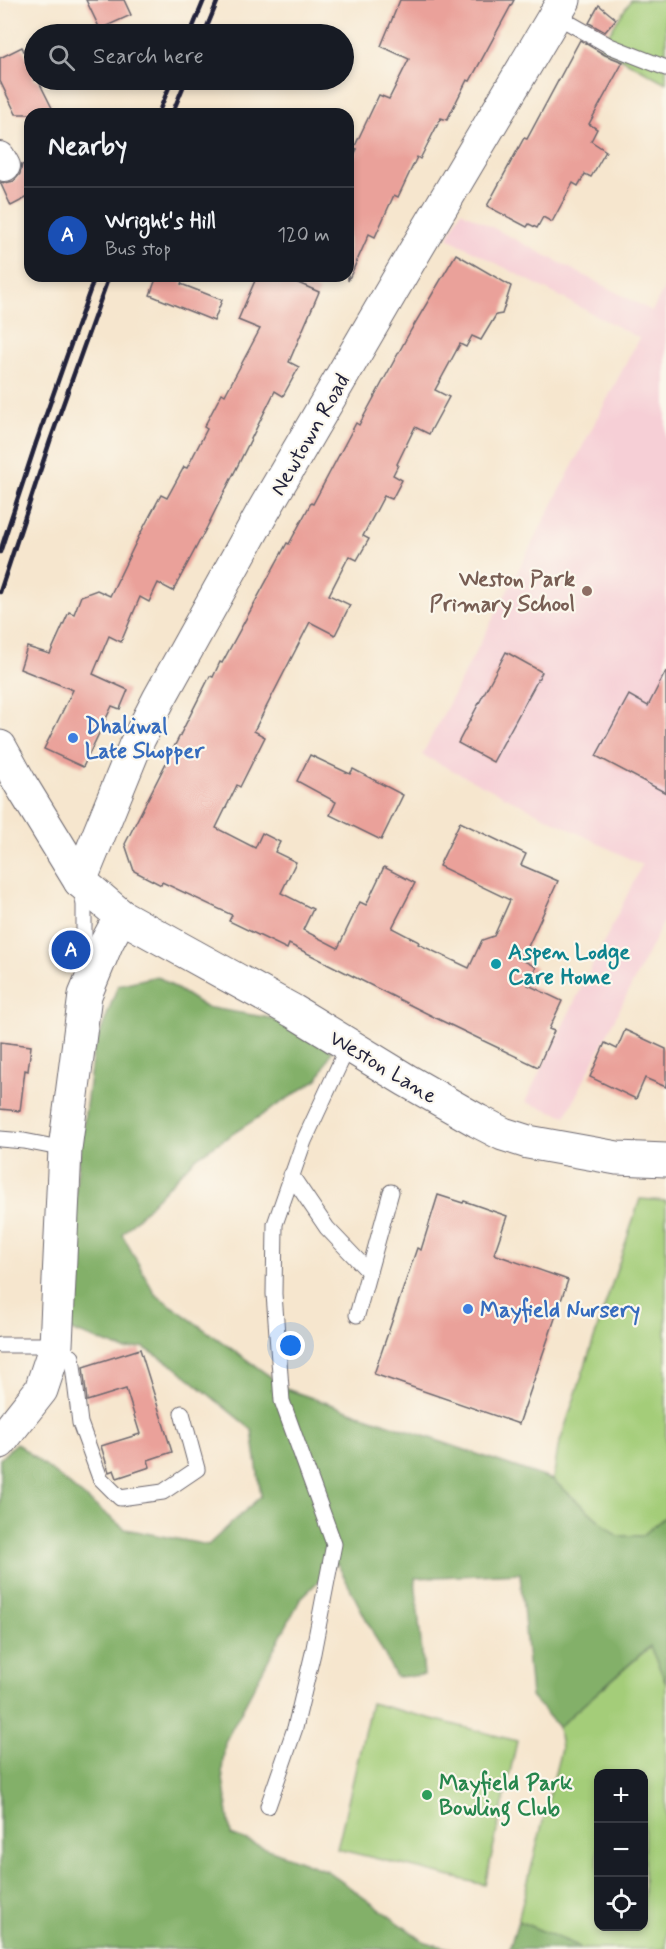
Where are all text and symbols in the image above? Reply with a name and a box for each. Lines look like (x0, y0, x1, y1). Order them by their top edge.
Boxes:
search box (24, 24, 354, 90)
icon: search (45, 41, 78, 74)
text: Search here (93, 43, 204, 71)
text: Nearby (48, 130, 127, 164)
text: Wright's Hill (105, 208, 216, 236)
text: A (61, 222, 74, 249)
text: 120 m (277, 222, 330, 249)
text: Bus stop (105, 236, 171, 263)
street label: Newtown Road (265, 369, 357, 501)
place label: Weston Park Primary School (430, 566, 575, 619)
marker: Weston Park Primary School (580, 584, 594, 598)
place label: Dhaliwal Late Shopper (85, 713, 205, 766)
marker: Dhaliwal Late Shopper (66, 731, 80, 745)
pin: A (52, 928, 90, 972)
place label: Aspen Lodge Care Home (508, 939, 630, 992)
marker: Aspen Lodge Care Home (489, 957, 503, 971)
street label: Weston Lane (324, 1025, 442, 1111)
place label: Mayfield Nursery (480, 1297, 640, 1326)
marker: Mayfield Nursery (461, 1302, 475, 1316)
your location (276, 1331, 305, 1360)
map controls (594, 1769, 648, 1931)
button: + (594, 1769, 648, 1823)
place label: Mayfield Park Bowling Club (439, 1770, 573, 1827)
marker: Mayfield Park Bowling Club (420, 1788, 434, 1802)
button: − (594, 1823, 648, 1877)
button: locate (594, 1877, 648, 1931)

